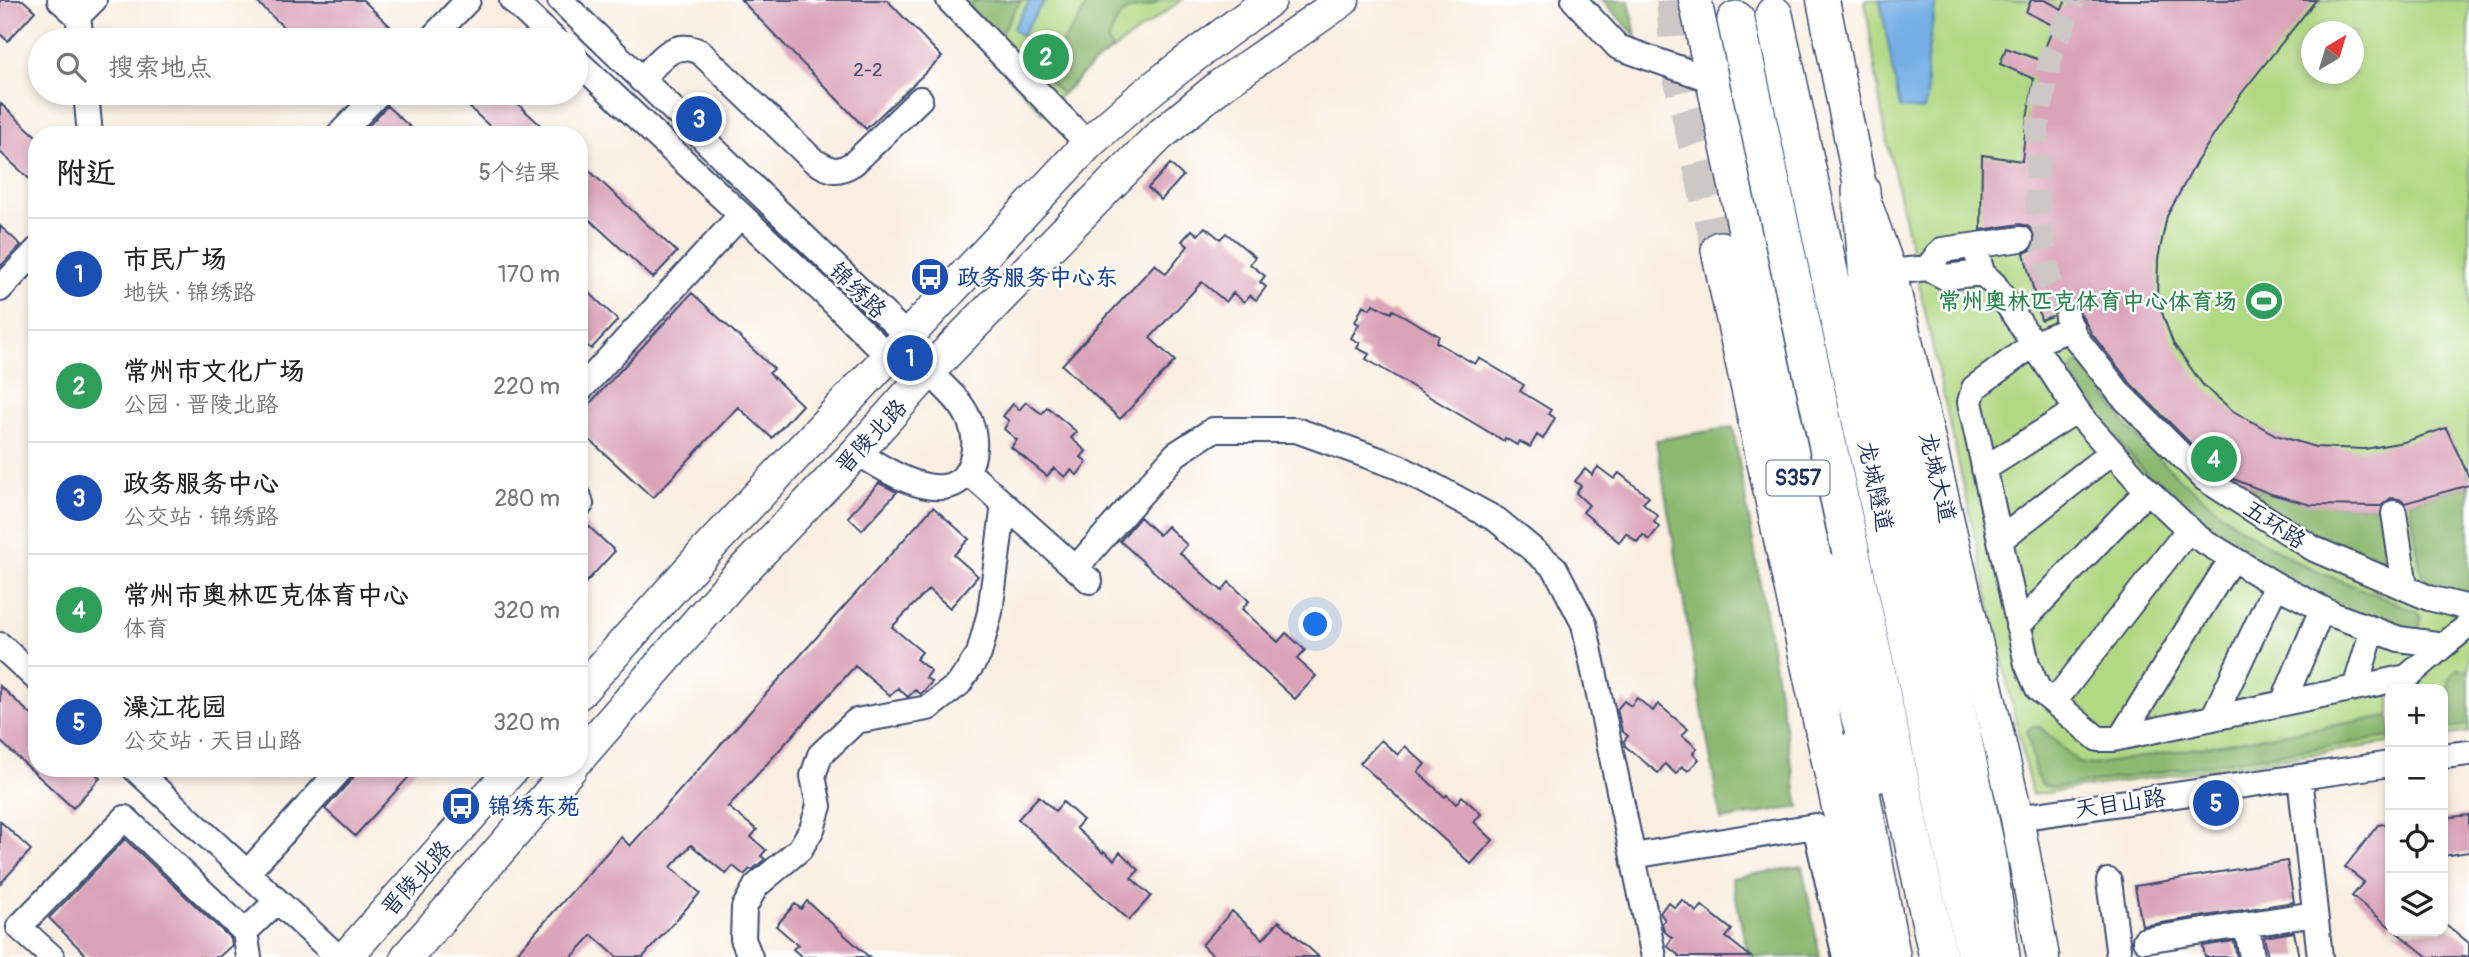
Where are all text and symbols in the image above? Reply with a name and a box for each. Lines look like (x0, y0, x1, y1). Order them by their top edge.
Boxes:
north arrow (2301, 21, 2364, 84)
search box (28, 28, 588, 105)
pin: 2 (1023, 31, 1069, 83)
icon: search (52, 48, 90, 86)
text: 搜索地点 (108, 52, 212, 84)
house number: 2-2 (853, 58, 883, 82)
pin: 3 (676, 93, 722, 145)
text: 附近 (56, 155, 116, 192)
text: 5个结果 (479, 158, 560, 187)
text: 市民广场 (123, 244, 227, 276)
street label: 锦绣路 (823, 256, 893, 325)
bus stop icon: 政务服务中心东 (909, 256, 951, 298)
text: 1 (75, 260, 84, 289)
text: 170 m (498, 260, 560, 289)
place label: 政务服务中心东 (957, 263, 1118, 292)
text: 地铁 · 锦绣路 (123, 278, 255, 307)
sports icon: 常州奥林匹克体育中心体育场 (2243, 280, 2285, 322)
place label: 常州奥林匹克体育中心体育场 (1938, 287, 2237, 316)
pin: 1 (887, 332, 933, 384)
text: 常州市文化广场 (123, 356, 305, 388)
text: 2 (73, 372, 85, 401)
text: 220 m (493, 372, 560, 401)
text: 公园 · 晋陵北路 (123, 390, 278, 419)
street label: 晋陵北路 (829, 393, 913, 480)
street label: 龙城大道 (1913, 429, 1962, 525)
pin: 4 (2191, 433, 2237, 485)
street label: 龙城隧道 (1852, 438, 1899, 534)
road number: S357 (1766, 461, 1829, 496)
text: 政务服务中心 (123, 468, 279, 500)
text: 3 (73, 484, 85, 513)
text: 280 m (494, 484, 560, 513)
street label: 五环路 (2238, 493, 2312, 555)
text: 公交站 · 锦绣路 (123, 502, 278, 531)
text: 常州市奥林匹克体育中心 (123, 580, 409, 612)
text: 4 (72, 596, 86, 625)
text: 320 m (493, 596, 560, 625)
your location (1298, 607, 1332, 641)
text: 体育 (123, 614, 169, 643)
map controls (2385, 684, 2448, 936)
button: + (2385, 684, 2448, 747)
text: 澡江花园 (123, 692, 227, 724)
text: 5 (73, 708, 85, 737)
text: 320 m (493, 708, 560, 737)
text: 公交站 · 天目山路 (123, 726, 301, 755)
button: − (2385, 747, 2448, 810)
pin: 5 (2193, 777, 2239, 829)
street label: 天目山路 (2072, 783, 2168, 824)
bus stop icon: 锦绣东苑 (440, 785, 482, 827)
place label: 锦绣东苑 (488, 792, 580, 821)
button: locate (2385, 810, 2448, 873)
street label: 晋陵北路 (375, 834, 458, 922)
button: layers (2385, 873, 2448, 936)

